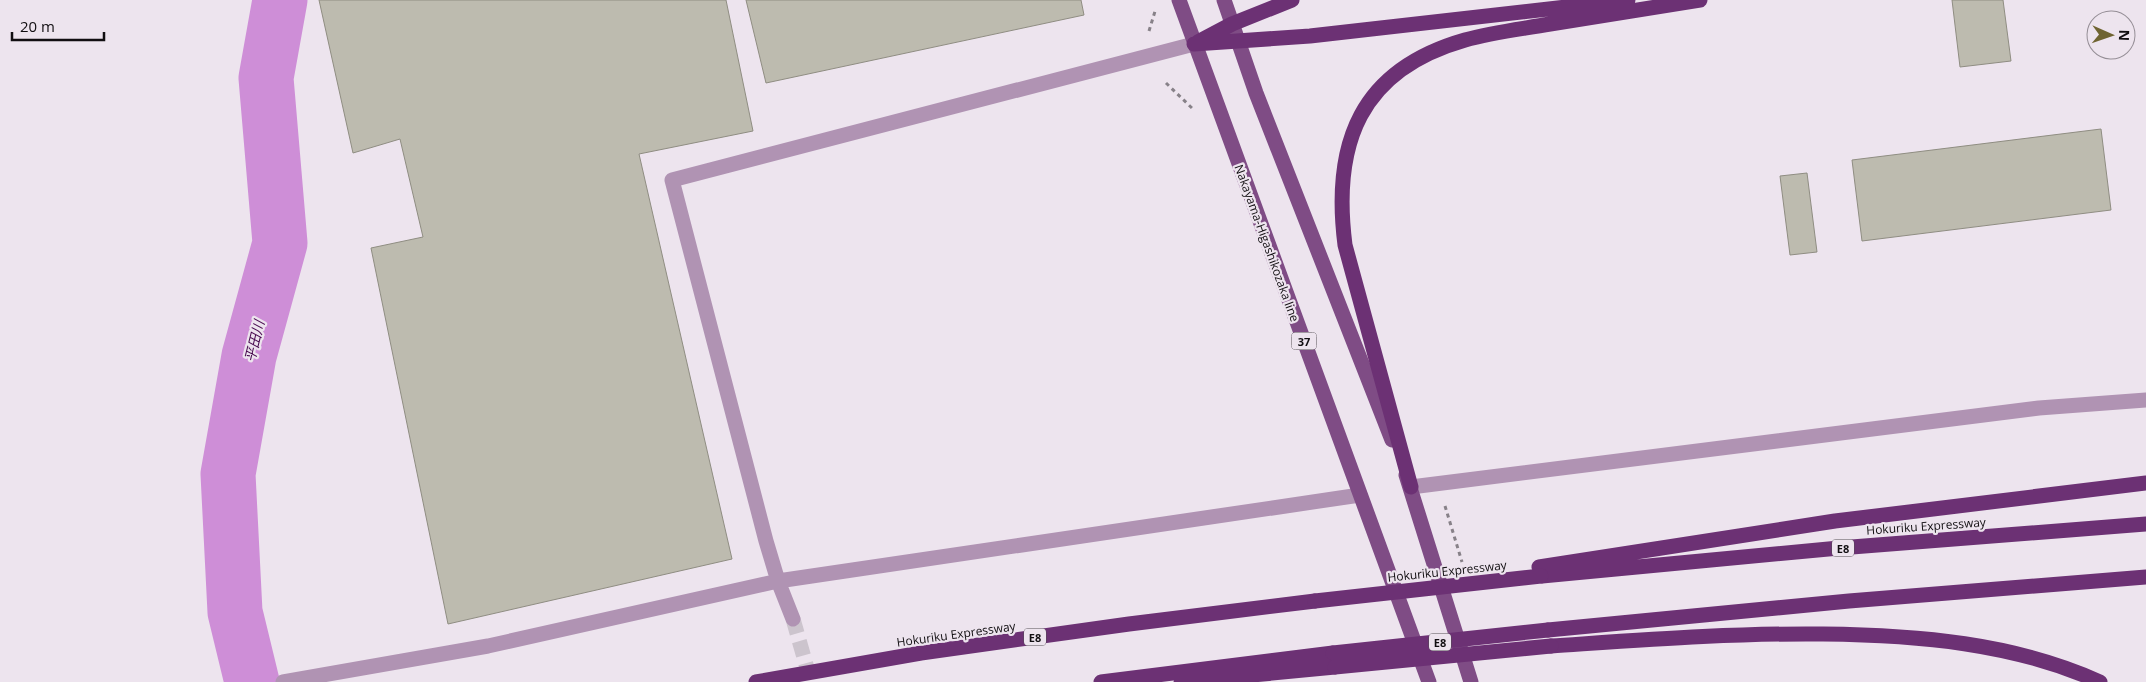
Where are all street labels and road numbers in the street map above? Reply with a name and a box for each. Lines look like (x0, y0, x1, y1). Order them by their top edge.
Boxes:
street label: Nakayama-Higashikozaka line (1231, 162, 1304, 324)
road number: 37 (1292, 332, 1316, 350)
street label: Hokuriku Expressway (1866, 513, 1987, 539)
road number: E8 (1832, 540, 1854, 556)
street label: Hokuriku Expressway (1387, 556, 1508, 586)
street label: Hokuriku Expressway (896, 617, 1017, 651)
road number: E8 (1024, 628, 1046, 646)
road number: E8 (1429, 634, 1451, 650)

